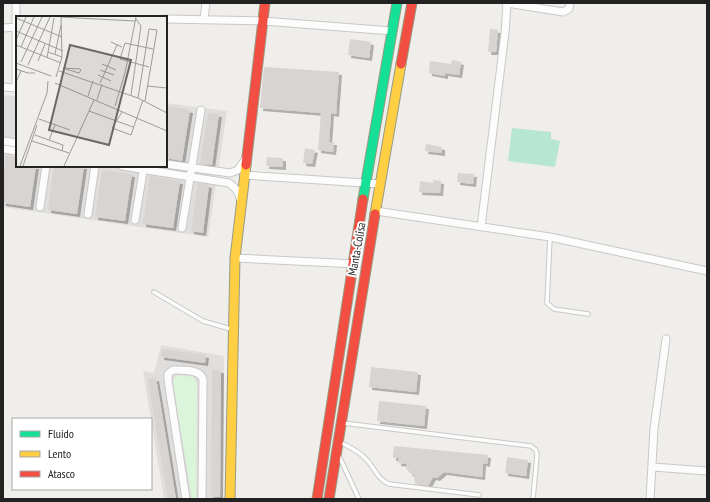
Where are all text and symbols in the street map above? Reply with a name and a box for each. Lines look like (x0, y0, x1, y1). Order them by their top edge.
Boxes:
inset map (16, 16, 167, 167)
street label: Manta-Colisa (344, 221, 369, 277)
legend (12, 418, 152, 490)
text: Fluido (48, 426, 74, 441)
text: Lento (48, 446, 71, 461)
text: Atasco (48, 466, 75, 481)

